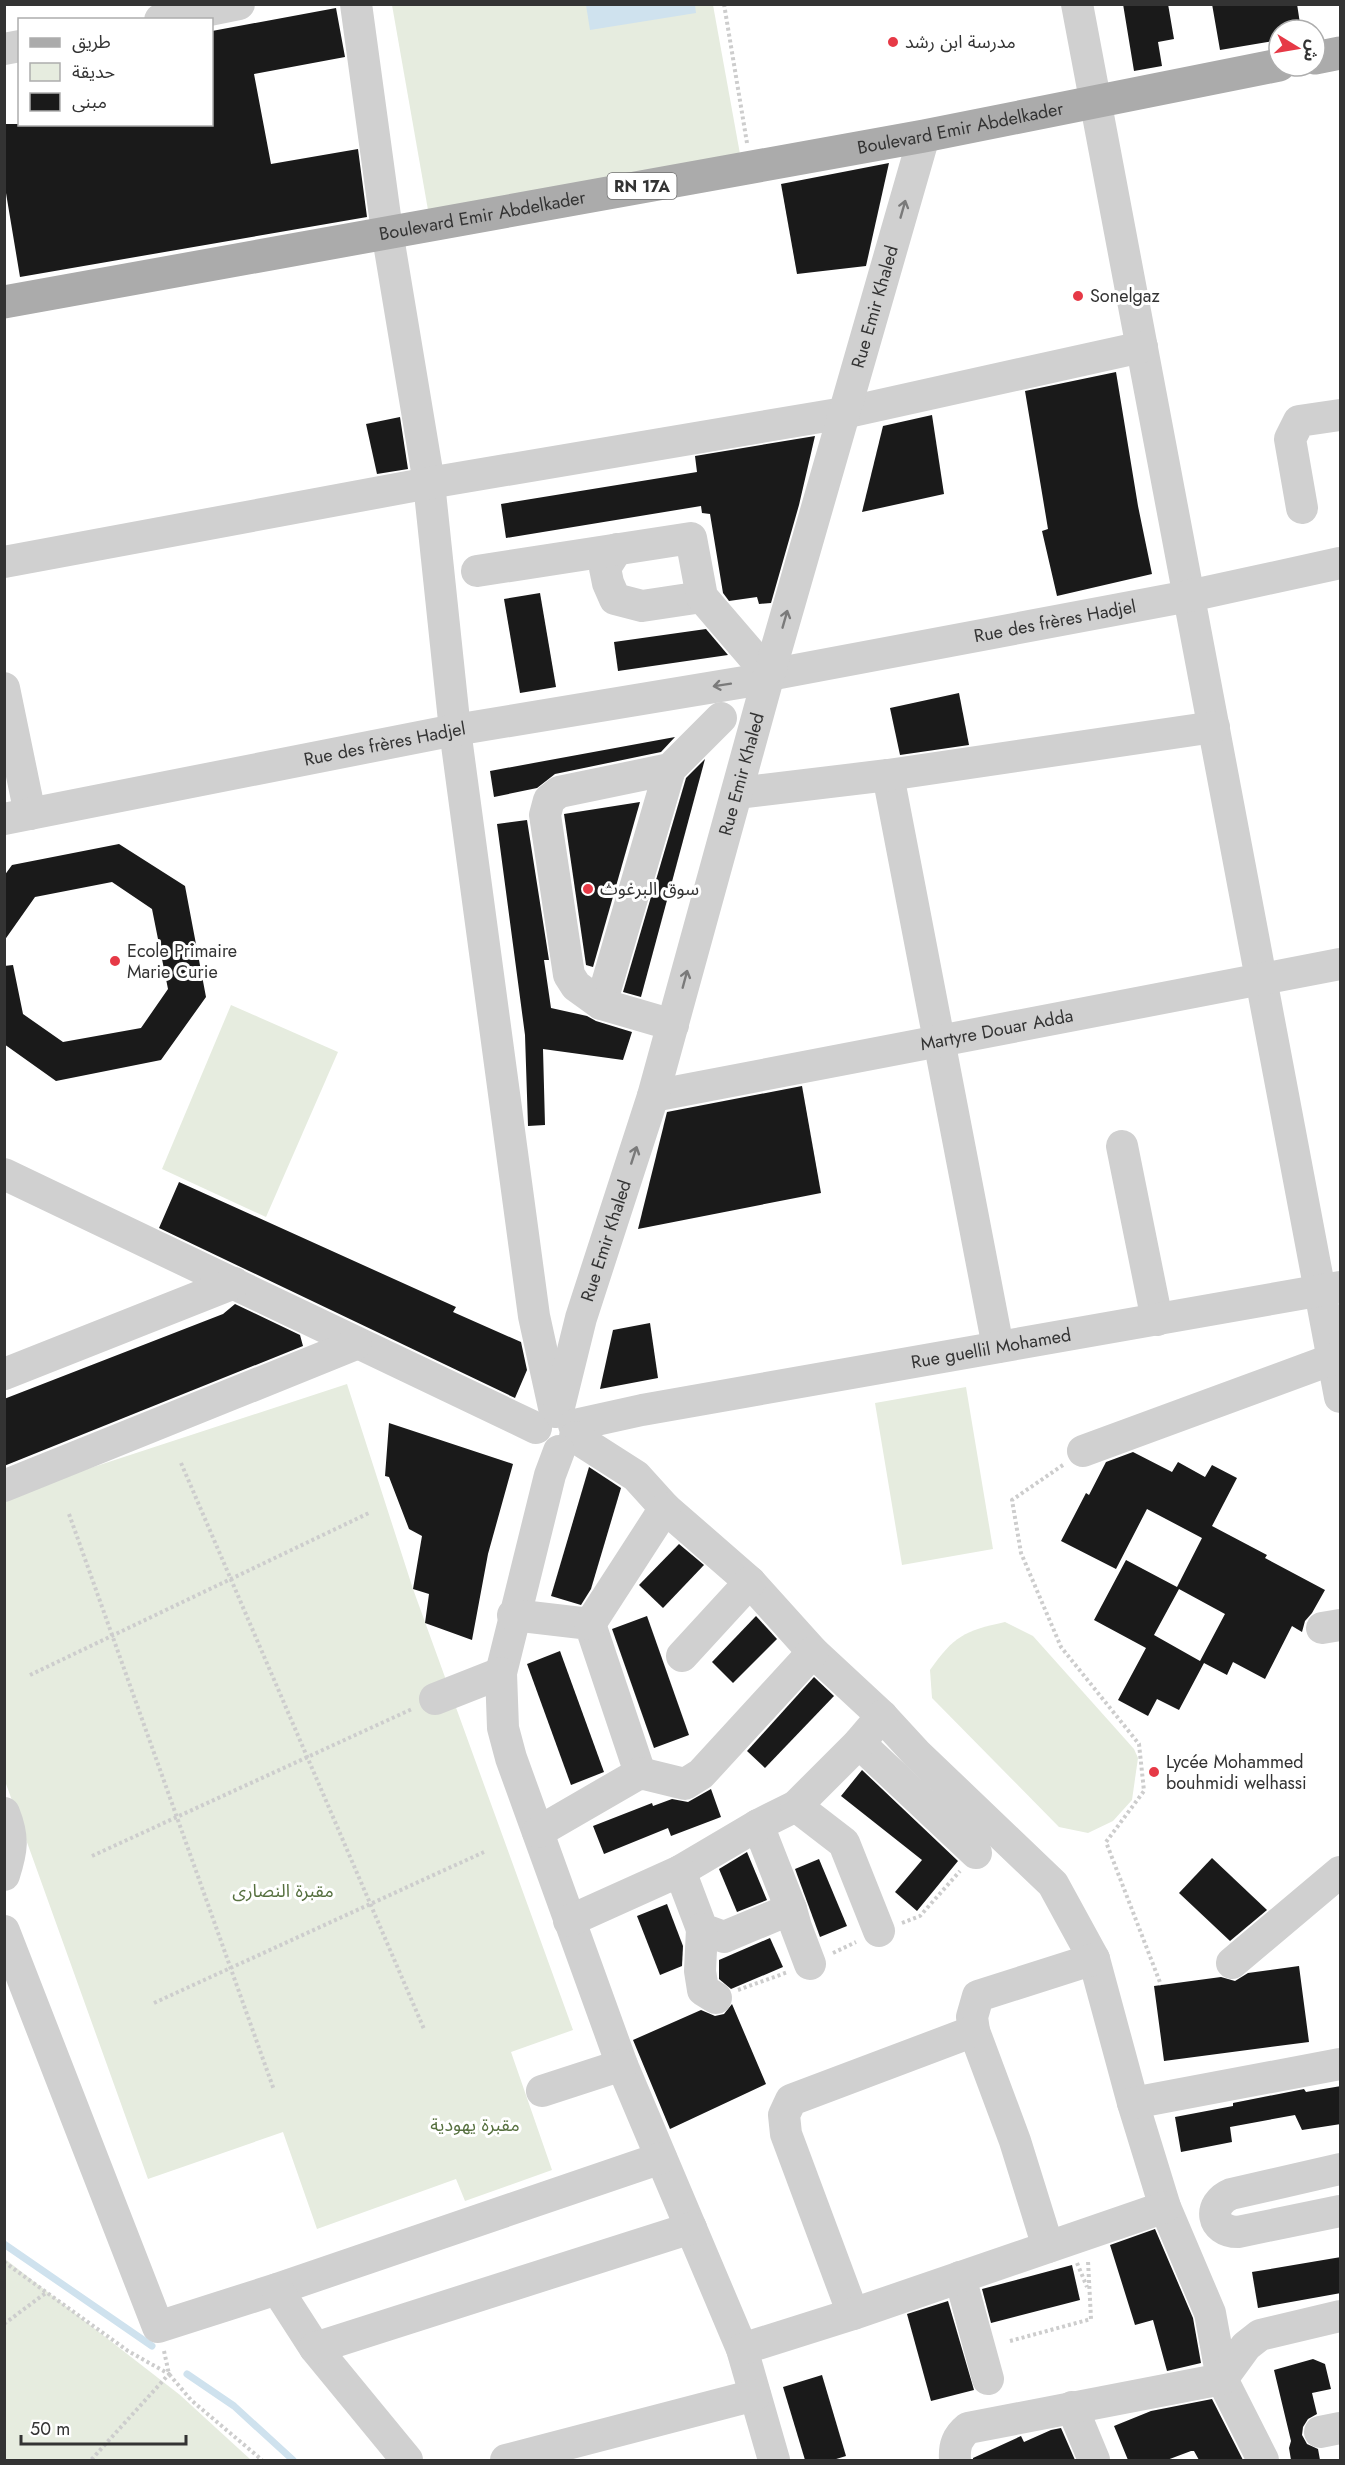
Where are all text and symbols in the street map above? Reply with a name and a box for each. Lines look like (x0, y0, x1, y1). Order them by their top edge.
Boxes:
legend (18, 18, 213, 126)
north arrow (1267, 18, 1327, 78)
text: طريق (72, 29, 111, 55)
place label: مدرسة ابن رشد (905, 29, 1016, 55)
marker: مدرسة ابن رشد (886, 35, 900, 49)
text: ش (1298, 38, 1325, 64)
text: حديقة (72, 59, 115, 85)
text: مبنى (72, 89, 107, 115)
street label: Boulevard Emir Abdelkader (855, 95, 1066, 161)
road number: RN 17A (608, 173, 676, 199)
street label: Boulevard Emir Abdelkader (377, 184, 588, 247)
one-way arrow (898, 200, 909, 219)
street label: Rue Emir Khaled (845, 242, 905, 371)
place label: Sonelgaz (1090, 283, 1160, 309)
marker: Sonelgaz (1071, 289, 1085, 303)
street label: Rue des frères Hadjel (972, 593, 1138, 649)
one-way arrow (780, 610, 792, 629)
one-way arrow (712, 680, 732, 691)
street label: Rue Emir Khaled (712, 710, 771, 839)
street label: Rue des frères Hadjel (302, 715, 467, 773)
place label: سوق البرغوث (600, 876, 699, 902)
marker: سوق البرغوث (581, 882, 595, 896)
place label: Ecole Primaire Marie Curie (127, 938, 237, 985)
marker: Ecole Primaire Marie Curie (108, 954, 122, 968)
one-way arrow (680, 970, 692, 989)
street label: Martyre Douar Adda (918, 1003, 1075, 1057)
one-way arrow (629, 1146, 640, 1165)
street label: Rue Emir Khaled (574, 1177, 638, 1305)
street label: Rue guellil Mohamed (909, 1322, 1073, 1375)
place label: Lycée Mohammed bouhmidi welhassi (1166, 1749, 1307, 1796)
marker: Lycée Mohammed bouhmidi welhassi (1147, 1765, 1161, 1779)
park label: مقبرة النصارى (232, 1878, 334, 1904)
park label: مقبرة يهودية (430, 2112, 520, 2138)
scale bar (21, 2408, 186, 2446)
text: 50 m (30, 2416, 70, 2442)

